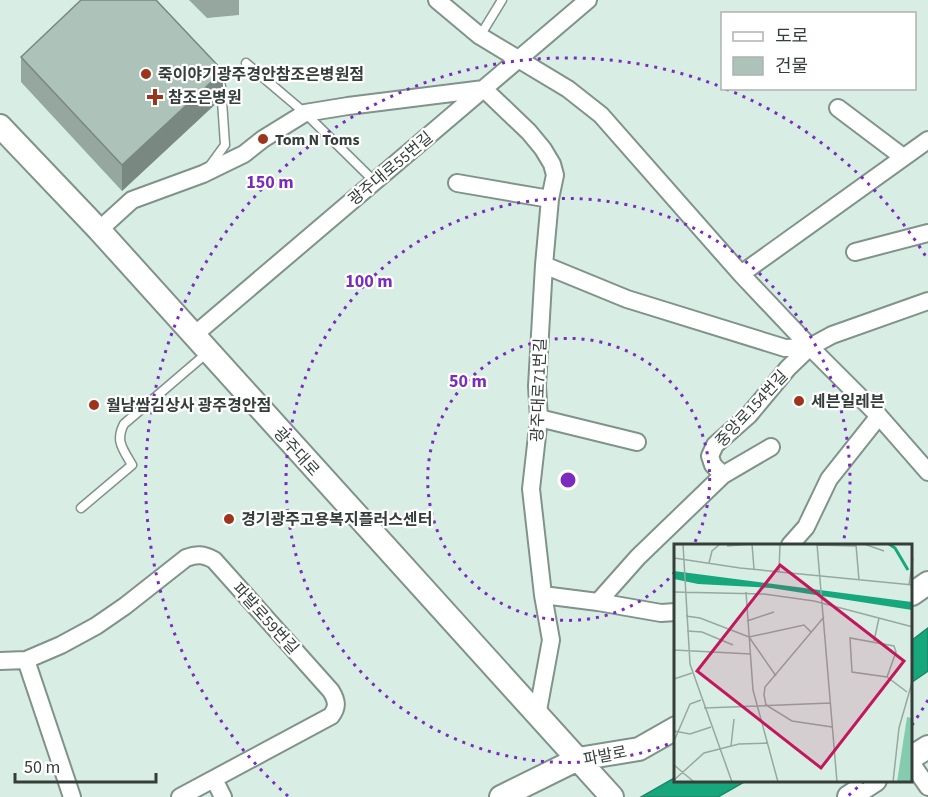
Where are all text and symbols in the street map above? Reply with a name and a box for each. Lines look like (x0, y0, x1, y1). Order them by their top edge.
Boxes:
legend (721, 12, 916, 90)
text: 도로 (775, 24, 808, 49)
text: 건물 (775, 54, 808, 79)
place label: 죽이야기광주경안참조은병원점 (158, 64, 364, 86)
marker: 죽이야기광주경안참조은병원점 (139, 67, 153, 81)
place label: 참조은병원 (168, 87, 242, 109)
marker: 참조은병원 (146, 88, 164, 106)
street label: 광주대로55번길 (344, 127, 438, 211)
place label: Tom N Toms (275, 129, 360, 151)
marker: Tom N Toms (256, 132, 270, 146)
text: 150 m (246, 170, 294, 195)
text: 100 m (345, 269, 393, 294)
street label: 광주대로71번길 (526, 338, 552, 443)
street label: 중앙로154번길 (710, 366, 793, 452)
text: 50 m (449, 369, 487, 394)
place label: 세븐일레븐 (811, 391, 885, 413)
marker: 세븐일레븐 (792, 394, 806, 408)
place label: 월남쌈김상사 광주경안점 (106, 395, 271, 417)
marker: 월남쌈김상사 광주경안점 (87, 398, 101, 412)
street label: 광주대로 (268, 422, 324, 481)
centre of rings (558, 470, 578, 490)
place label: 경기광주고용복지플러스센터 (241, 509, 432, 531)
marker: 경기광주고용복지플러스센터 (222, 512, 236, 526)
inset map (674, 544, 913, 782)
street label: 파발로59번길 (227, 578, 303, 659)
street label: 파발로 (581, 741, 629, 771)
scale bar (15, 746, 156, 784)
text: 50 m (24, 755, 60, 780)

